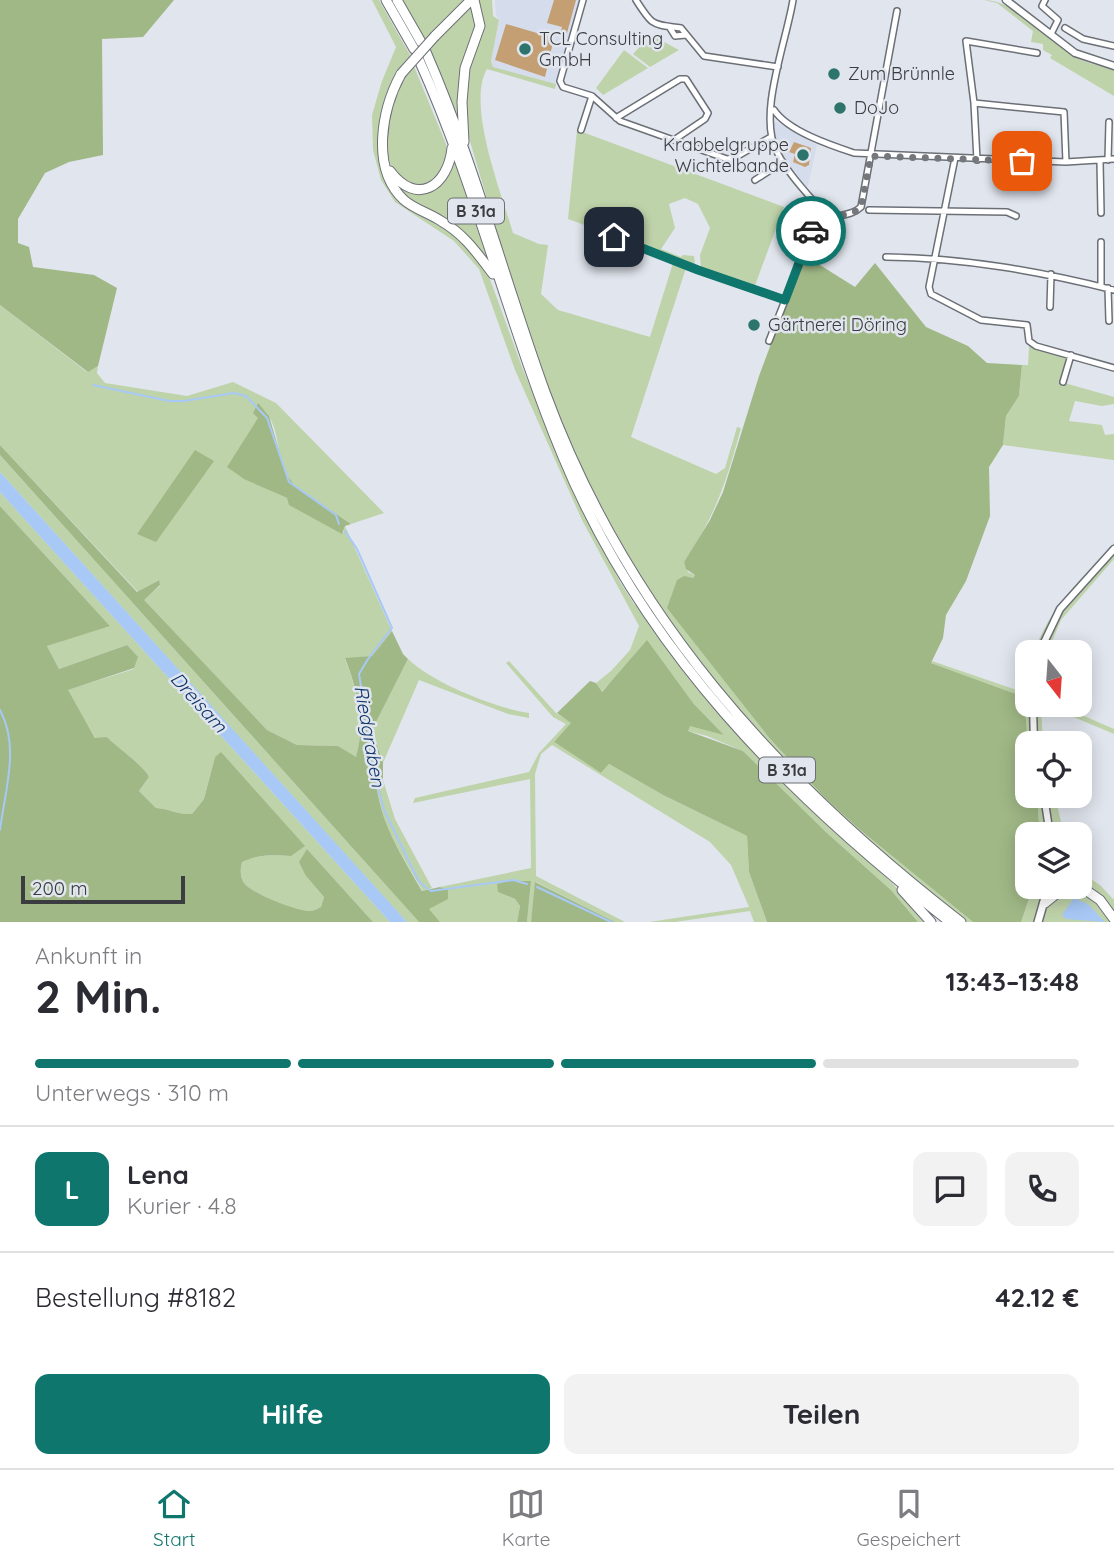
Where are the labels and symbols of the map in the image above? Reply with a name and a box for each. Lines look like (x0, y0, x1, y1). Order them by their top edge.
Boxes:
place label: TCL Consulting GmbH (539, 27, 663, 71)
marker: TCL Consulting GmbH (517, 41, 533, 57)
place label: Zum Brünnle (848, 62, 955, 85)
marker: Zum Brünnle (826, 66, 842, 82)
place label: DoJo (854, 96, 899, 119)
marker: DoJo (832, 100, 848, 116)
pin (992, 131, 1052, 191)
place label: Krabbelgruppe Wichtelbande (663, 133, 789, 177)
marker: Krabbelgruppe Wichtelbande (795, 147, 811, 163)
courier (776, 196, 846, 266)
road number: B 31a (448, 198, 504, 224)
pin (584, 207, 644, 267)
place label: Gärtnerei Döring (768, 313, 907, 336)
marker: Gärtnerei Döring (746, 317, 762, 333)
north arrow (1015, 640, 1092, 718)
water label: Dreisam (166, 667, 233, 738)
water label: Riedgraben (349, 683, 391, 790)
road number: B 31a (759, 758, 815, 782)
scale bar (21, 873, 186, 905)

